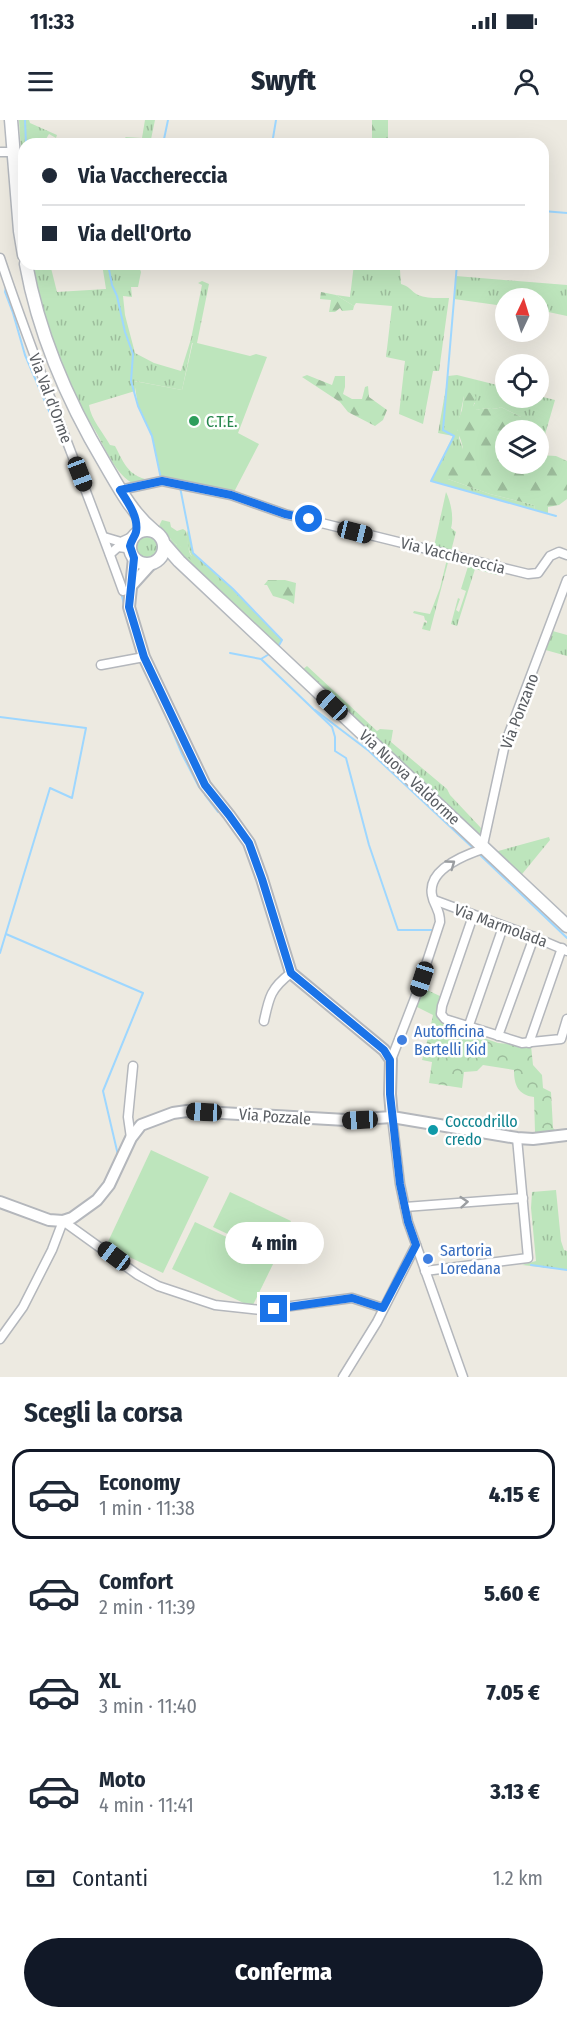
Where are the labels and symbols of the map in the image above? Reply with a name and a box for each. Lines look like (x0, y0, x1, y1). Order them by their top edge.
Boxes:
north arrow (495, 288, 549, 342)
street label: Via Val d'Orme (25, 351, 76, 446)
place label: C.T.E. (206, 412, 237, 431)
marker: C.T.E. (187, 414, 201, 428)
car (65, 454, 95, 494)
route start (295, 505, 322, 532)
car (335, 519, 375, 545)
street label: Via Vacchereccia (399, 533, 507, 578)
street label: Via Ponzano (496, 671, 543, 752)
car (313, 686, 351, 724)
street label: Via Nuova Valdorme (355, 726, 464, 829)
one-way arrow (445, 860, 456, 871)
street label: Via Marmolada (452, 900, 550, 951)
car (408, 959, 436, 999)
place label: Autofficina Bertelli Kid (414, 1022, 486, 1059)
marker: Autofficina Bertelli Kid (395, 1033, 409, 1047)
car (186, 1102, 222, 1122)
street label: Via Pozzale (238, 1105, 312, 1128)
car (342, 1110, 378, 1130)
place label: Coccodrillo credo (445, 1112, 518, 1149)
marker: Coccodrillo credo (426, 1123, 440, 1137)
one-way arrow (459, 1196, 468, 1209)
callout: 4 min (224, 1222, 324, 1264)
car (94, 1238, 134, 1274)
place label: Sartoria Loredana (440, 1241, 501, 1278)
marker: Sartoria Loredana (421, 1252, 435, 1266)
route end (260, 1295, 287, 1322)

